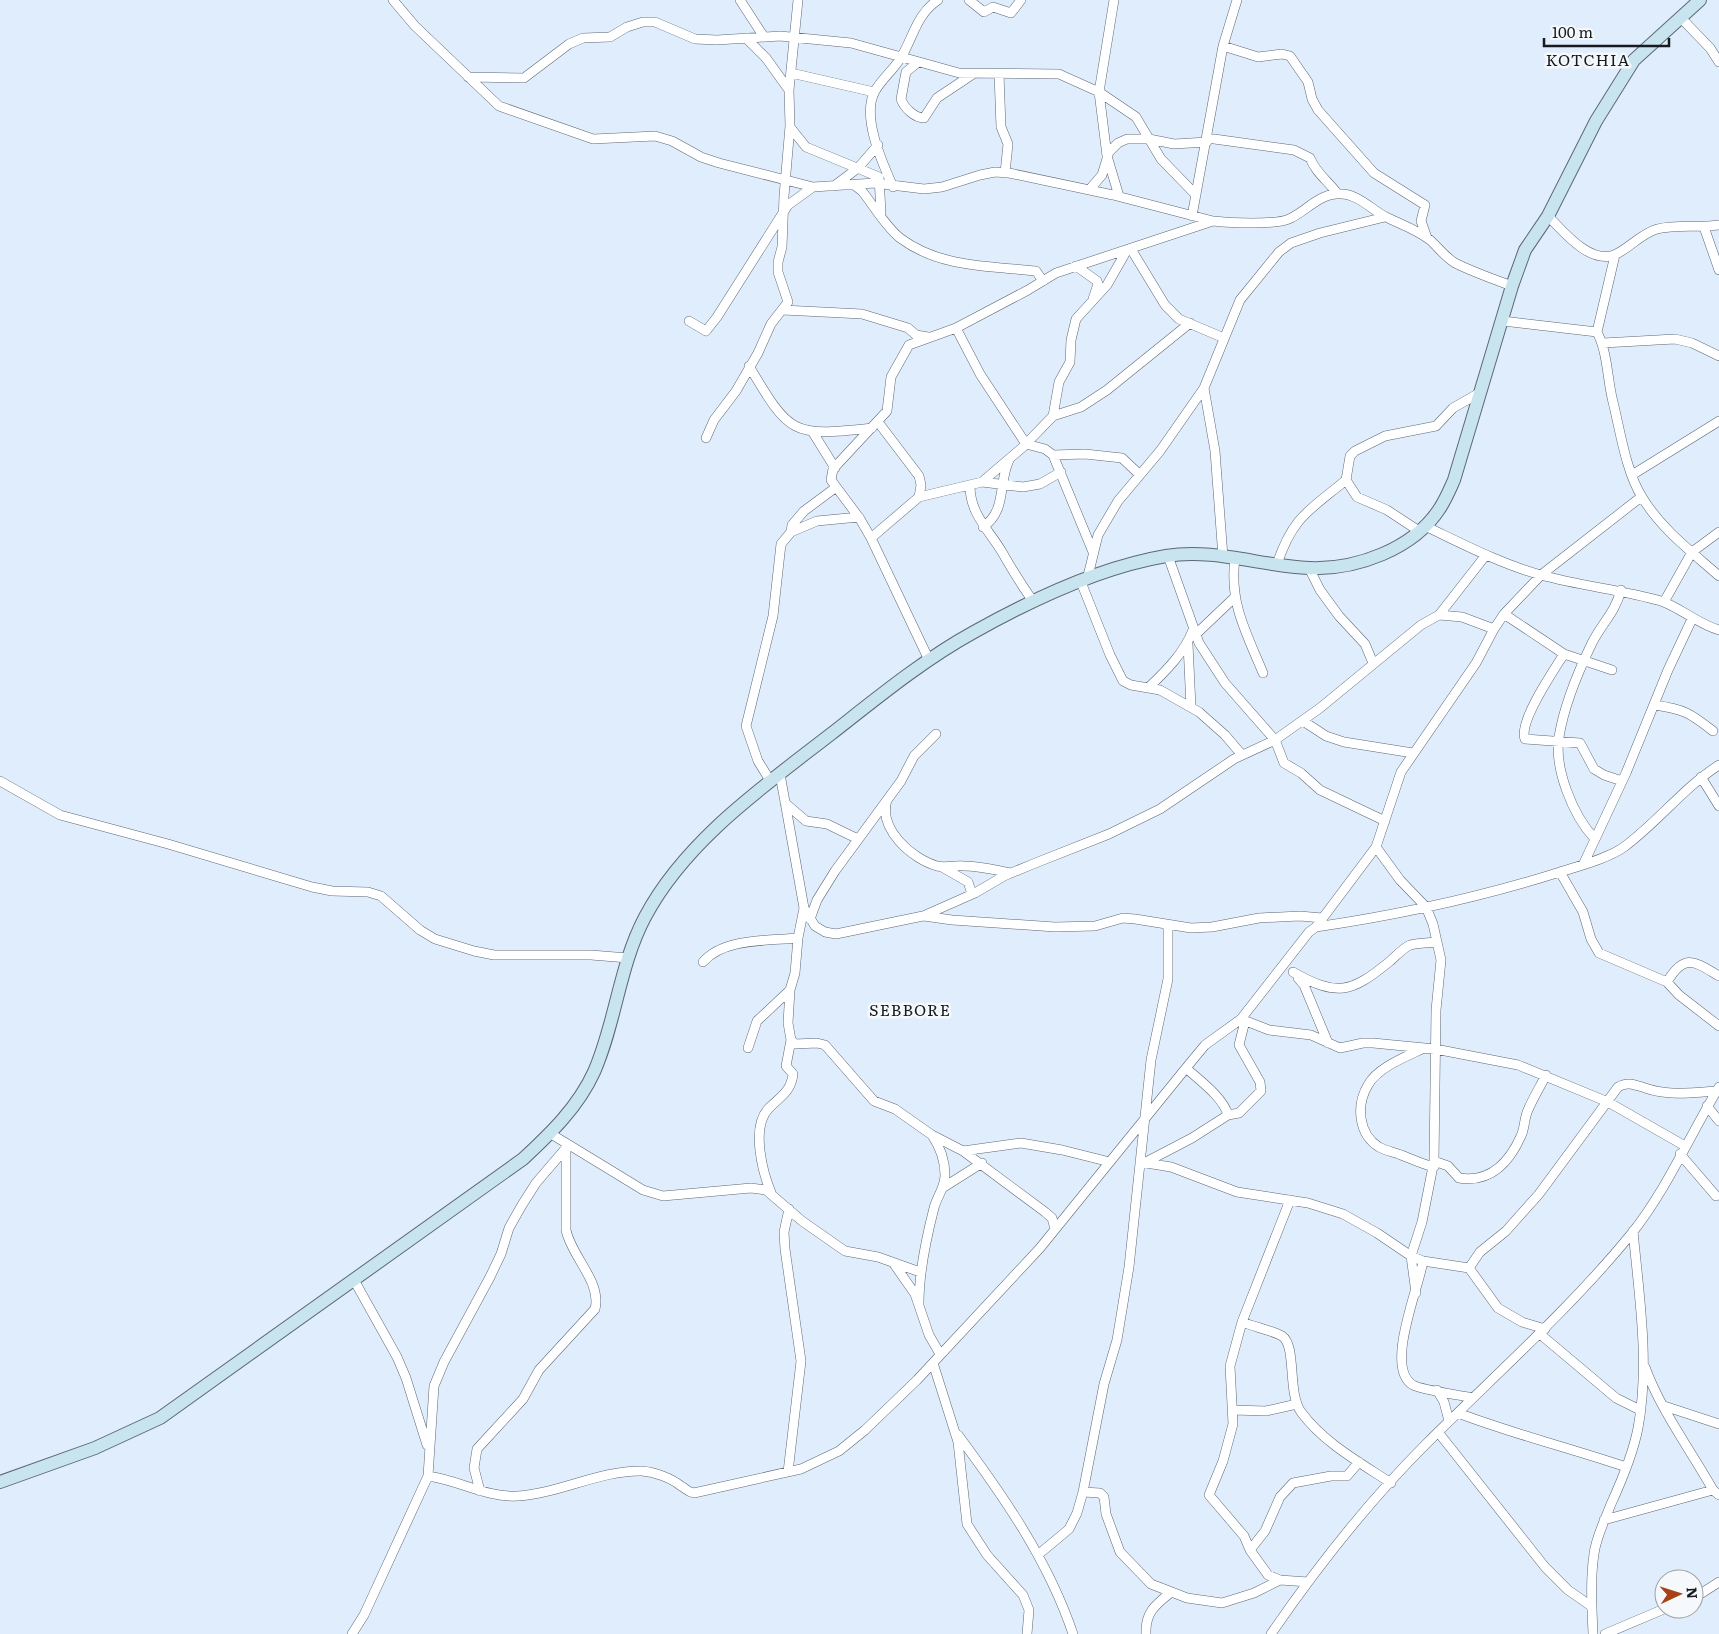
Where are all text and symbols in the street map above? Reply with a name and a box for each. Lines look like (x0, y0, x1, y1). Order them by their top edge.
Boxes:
scale bar (1544, 15, 1669, 47)
text: 100 m (1552, 20, 1593, 43)
district label: KOTCHIA (1546, 47, 1630, 71)
district label: SEBBORE (869, 997, 951, 1021)
north arrow (1654, 1569, 1704, 1619)
text: N (1683, 1586, 1703, 1600)

